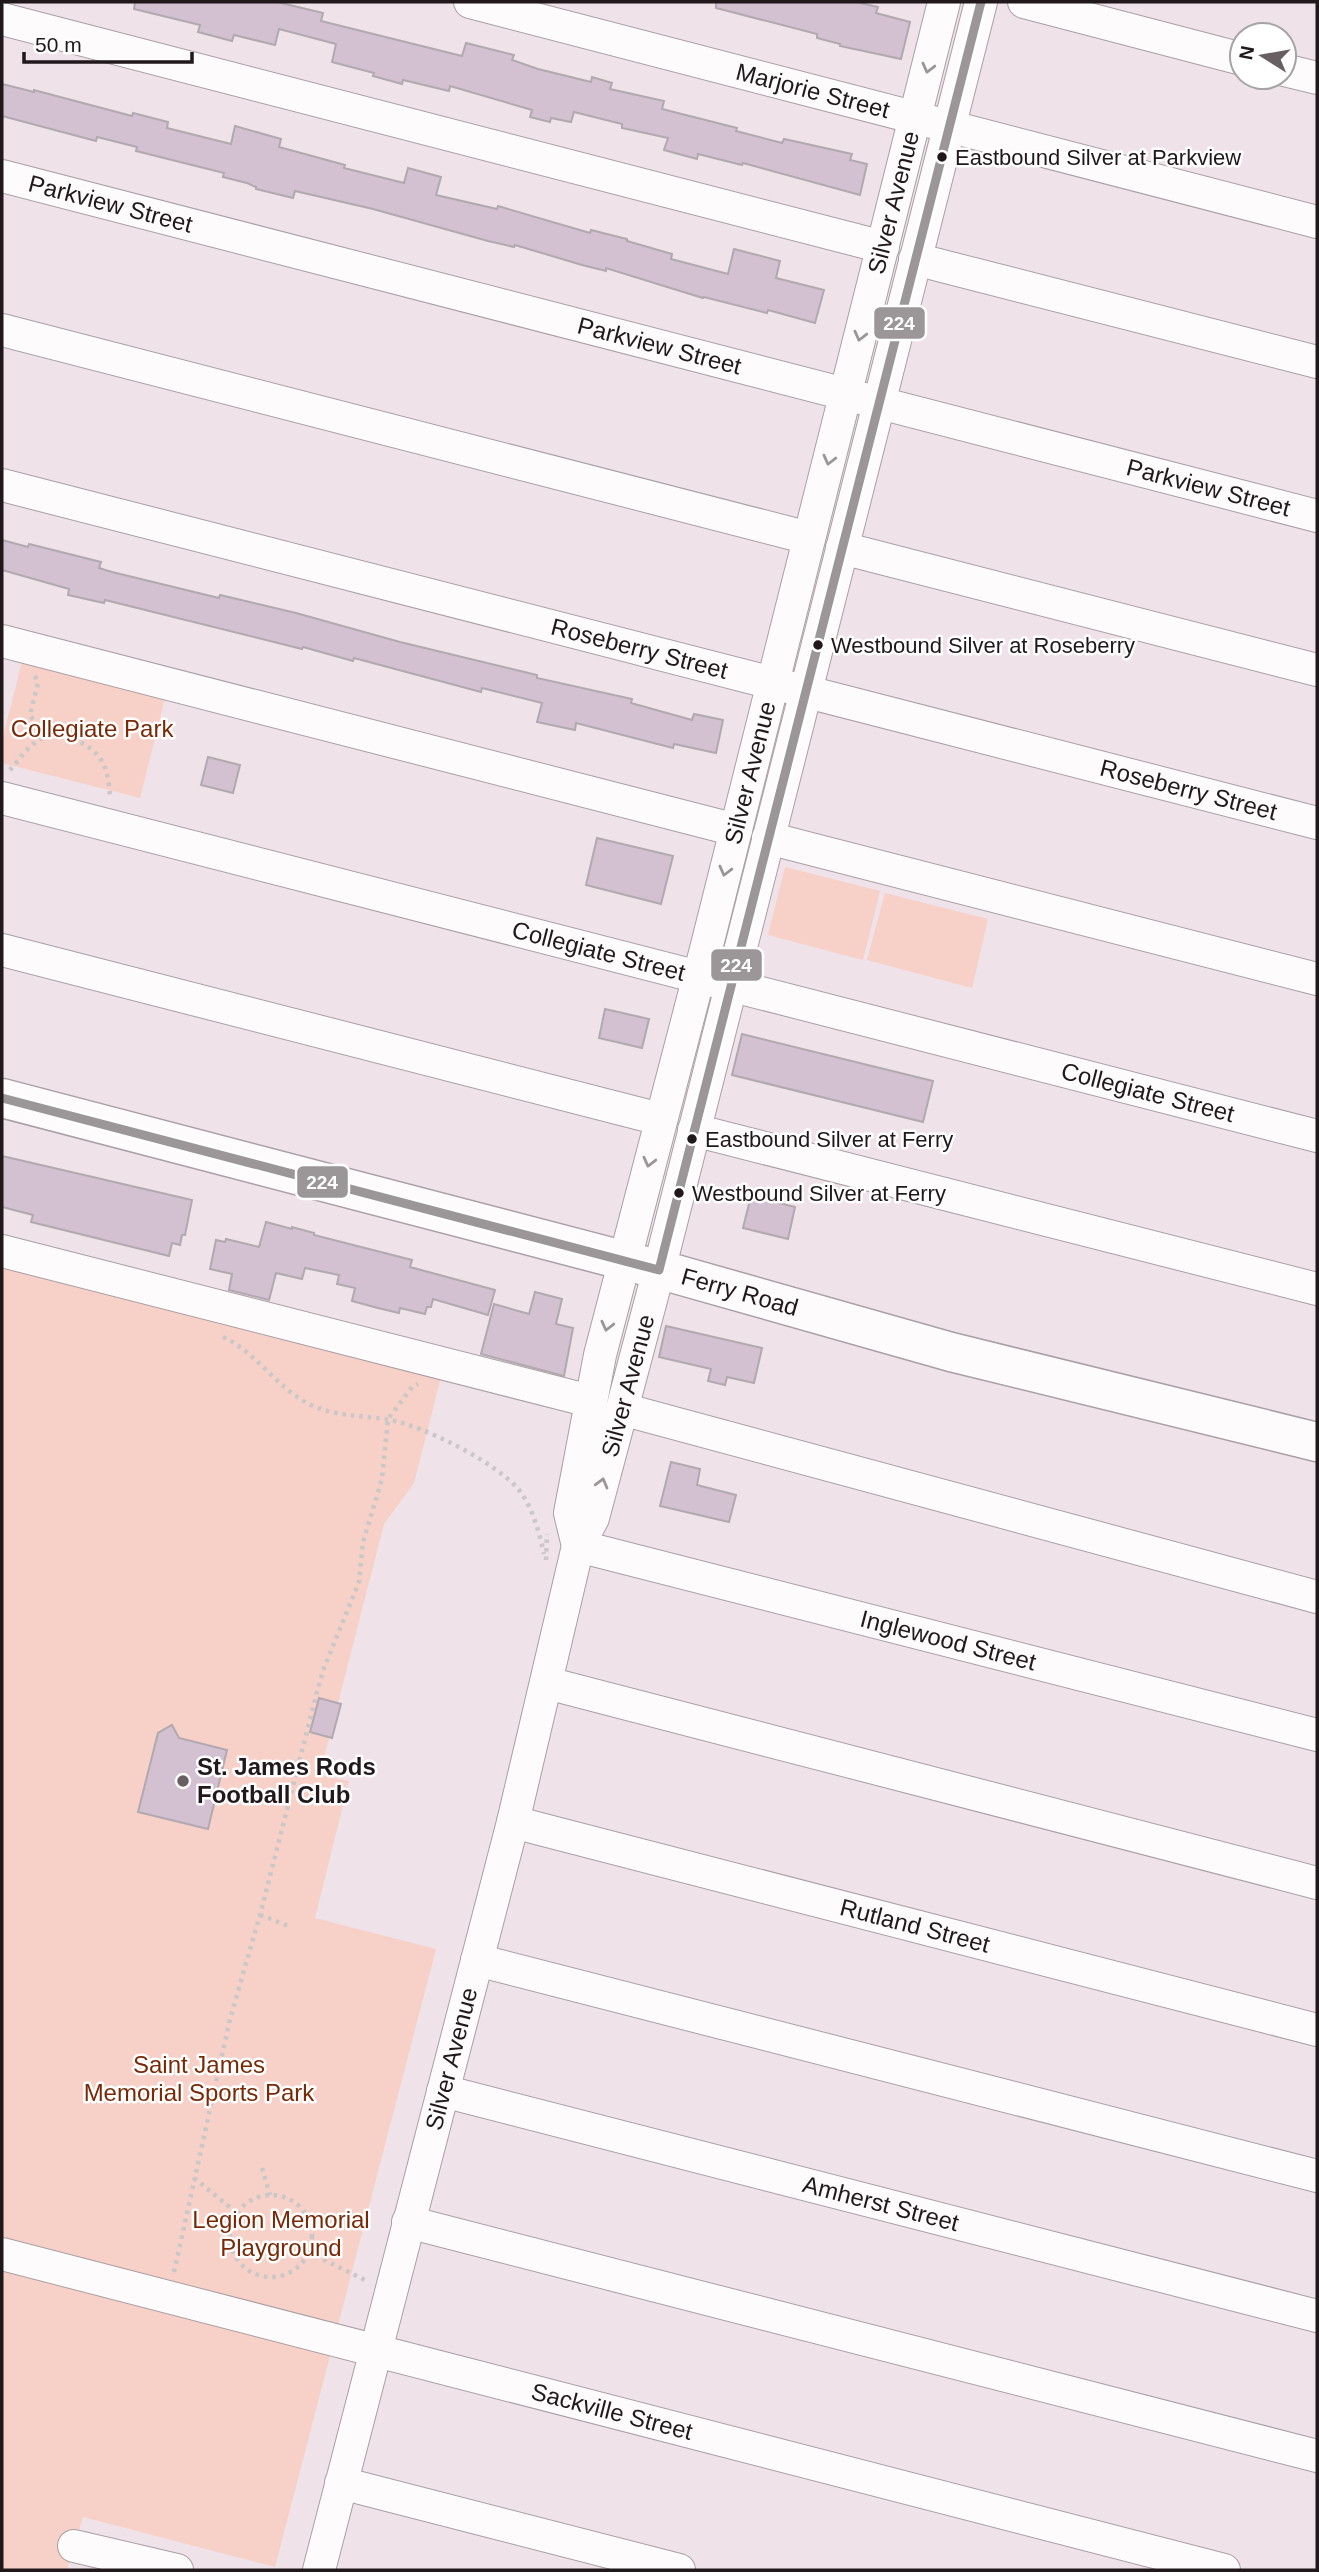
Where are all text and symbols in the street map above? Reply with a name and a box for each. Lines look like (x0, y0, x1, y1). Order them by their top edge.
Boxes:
scale bar (24, 21, 192, 65)
north arrow (1228, 21, 1298, 91)
text: 50 m (35, 33, 82, 56)
text: N (1235, 44, 1258, 62)
street label: Marjorie Street (733, 58, 893, 123)
one-way arrow (922, 62, 936, 74)
street label: Silver Avenue (862, 128, 924, 277)
place label: Eastbound Silver at Parkview (955, 145, 1241, 170)
marker: Eastbound Silver at Parkview (935, 150, 949, 164)
street label: Parkview Street (26, 169, 196, 238)
line badge: 224 (873, 306, 926, 340)
street label: Parkview Street (575, 311, 745, 380)
text: 224 (883, 313, 915, 334)
one-way arrow (854, 330, 868, 342)
street label: Parkview Street (1124, 453, 1294, 522)
one-way arrow (823, 454, 837, 466)
street label: Roseberry Street (548, 613, 731, 684)
place label: Westbound Silver at Roseberry (831, 633, 1135, 658)
marker: Westbound Silver at Roseberry (811, 638, 825, 652)
street label: Silver Avenue (719, 698, 781, 847)
park label: Collegiate Park (11, 715, 174, 742)
street label: Roseberry Street (1097, 754, 1280, 825)
one-way arrow (719, 865, 733, 877)
street label: Collegiate Street (509, 916, 688, 986)
line badge: 224 (710, 948, 763, 982)
text: 224 (720, 955, 752, 976)
street label: Collegiate Street (1059, 1057, 1238, 1127)
place label: Eastbound Silver at Ferry (705, 1127, 953, 1152)
marker: Eastbound Silver at Ferry (685, 1132, 699, 1146)
one-way arrow (643, 1156, 657, 1168)
line badge: 224 (296, 1165, 349, 1199)
text: 224 (306, 1172, 338, 1193)
place label: Westbound Silver at Ferry (692, 1181, 946, 1206)
marker: Westbound Silver at Ferry (672, 1186, 686, 1200)
street label: Ferry Road (679, 1262, 801, 1321)
street label: Silver Avenue (596, 1311, 660, 1460)
one-way arrow (601, 1320, 615, 1332)
one-way arrow (594, 1477, 608, 1489)
street label: Inglewood Street (858, 1605, 1039, 1676)
place label: St. James Rods Football Club (197, 1753, 376, 1808)
marker: St. James Rods Football Club (175, 1773, 191, 1789)
street label: Rutland Street (837, 1893, 993, 1958)
street label: Silver Avenue (420, 1985, 483, 2133)
park label: Saint James Memorial Sports Park (84, 2051, 315, 2106)
street label: Amherst Street (800, 2170, 962, 2236)
park label: Legion Memorial Playground (192, 2206, 370, 2261)
street label: Sackville Street (529, 2377, 696, 2445)

